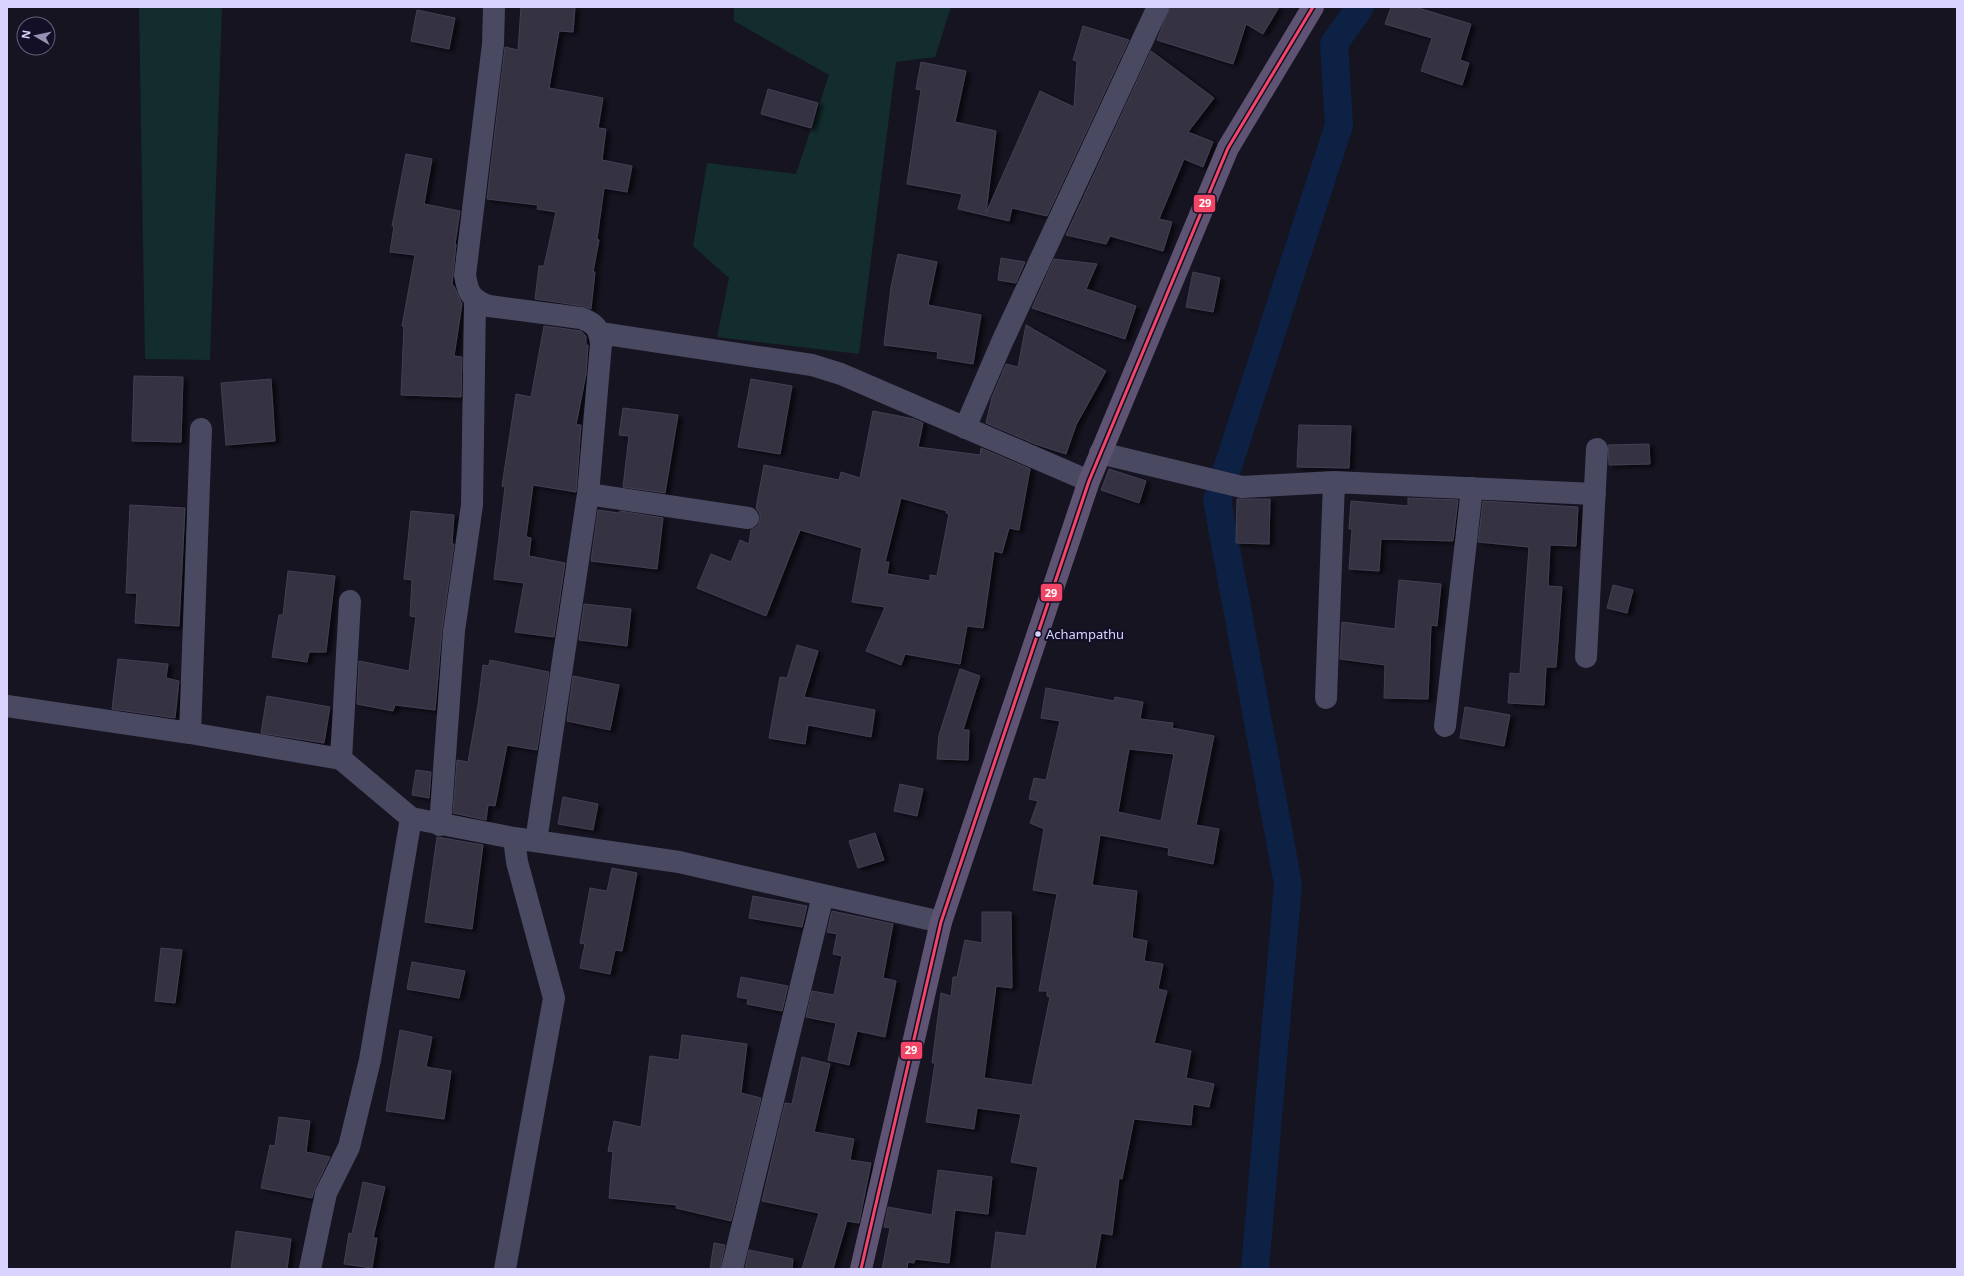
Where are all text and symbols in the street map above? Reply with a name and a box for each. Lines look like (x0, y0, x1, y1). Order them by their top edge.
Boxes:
north arrow (16, 16, 56, 56)
text: N (18, 29, 34, 40)
line badge: 29 (1193, 194, 1216, 213)
text: 29 (1199, 195, 1211, 210)
line badge: 29 (1040, 583, 1063, 602)
text: 29 (1045, 585, 1057, 600)
place label: Achampathu (1046, 625, 1124, 643)
marker: Achampathu (1033, 629, 1043, 639)
line badge: 29 (900, 1041, 923, 1060)
text: 29 (905, 1042, 917, 1057)

